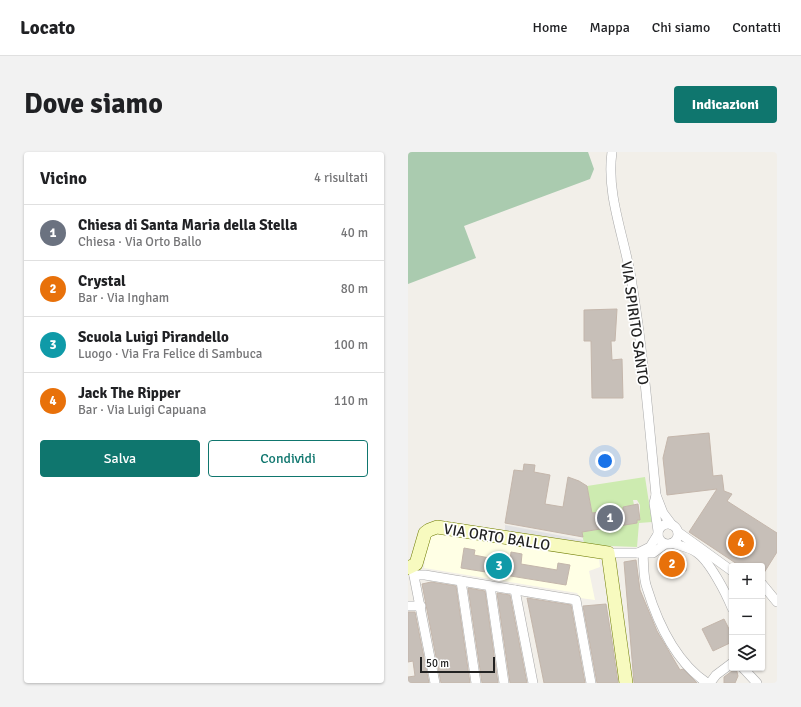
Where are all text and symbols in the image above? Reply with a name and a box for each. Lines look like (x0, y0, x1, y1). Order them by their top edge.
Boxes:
text: Locato (20, 16, 75, 40)
text: Home (533, 19, 567, 36)
text: Mappa (589, 19, 630, 36)
text: Chi siamo (652, 19, 710, 36)
text: Contatti (732, 19, 781, 36)
button: Indicazioni (674, 86, 777, 123)
text: Dove siamo (24, 87, 163, 121)
text: Vicino (40, 168, 87, 189)
text: 4 risultati (314, 170, 368, 186)
text: Chiesa di Santa Maria della Stella (78, 216, 298, 234)
text: 1 (49, 225, 57, 241)
text: 40 m (341, 225, 368, 241)
text: Chiesa · Via Orto Ballo (78, 234, 202, 250)
street label: VIA SPIRITO SANTO (617, 260, 653, 386)
text: Crystal (78, 272, 126, 290)
text: 2 (49, 281, 57, 297)
text: 80 m (341, 281, 368, 297)
text: Bar · Via Ingham (78, 290, 169, 306)
text: Scuola Luigi Pirandello (78, 328, 229, 346)
text: 3 (49, 337, 57, 353)
text: 100 m (334, 337, 368, 353)
text: Luogo · Via Fra Felice di Sambuca (78, 346, 262, 362)
text: Jack The Ripper (78, 384, 180, 402)
text: 4 (49, 393, 57, 409)
text: 110 m (334, 393, 368, 409)
text: Bar · Via Luigi Capuana (78, 402, 206, 418)
button: Salva (40, 440, 200, 477)
button: Condividi (208, 440, 368, 477)
your location (595, 451, 615, 471)
pin: 1 (597, 503, 623, 533)
street label: VIA ORTO BALLO (442, 520, 552, 554)
pin: 4 (728, 528, 754, 558)
pin: 2 (659, 549, 685, 579)
pin: 3 (486, 551, 512, 581)
map controls (729, 563, 765, 671)
button: + (729, 563, 765, 599)
button: − (729, 599, 765, 635)
button: layers (729, 635, 765, 671)
scale bar (420, 655, 495, 674)
text: 50 m (426, 657, 449, 670)

